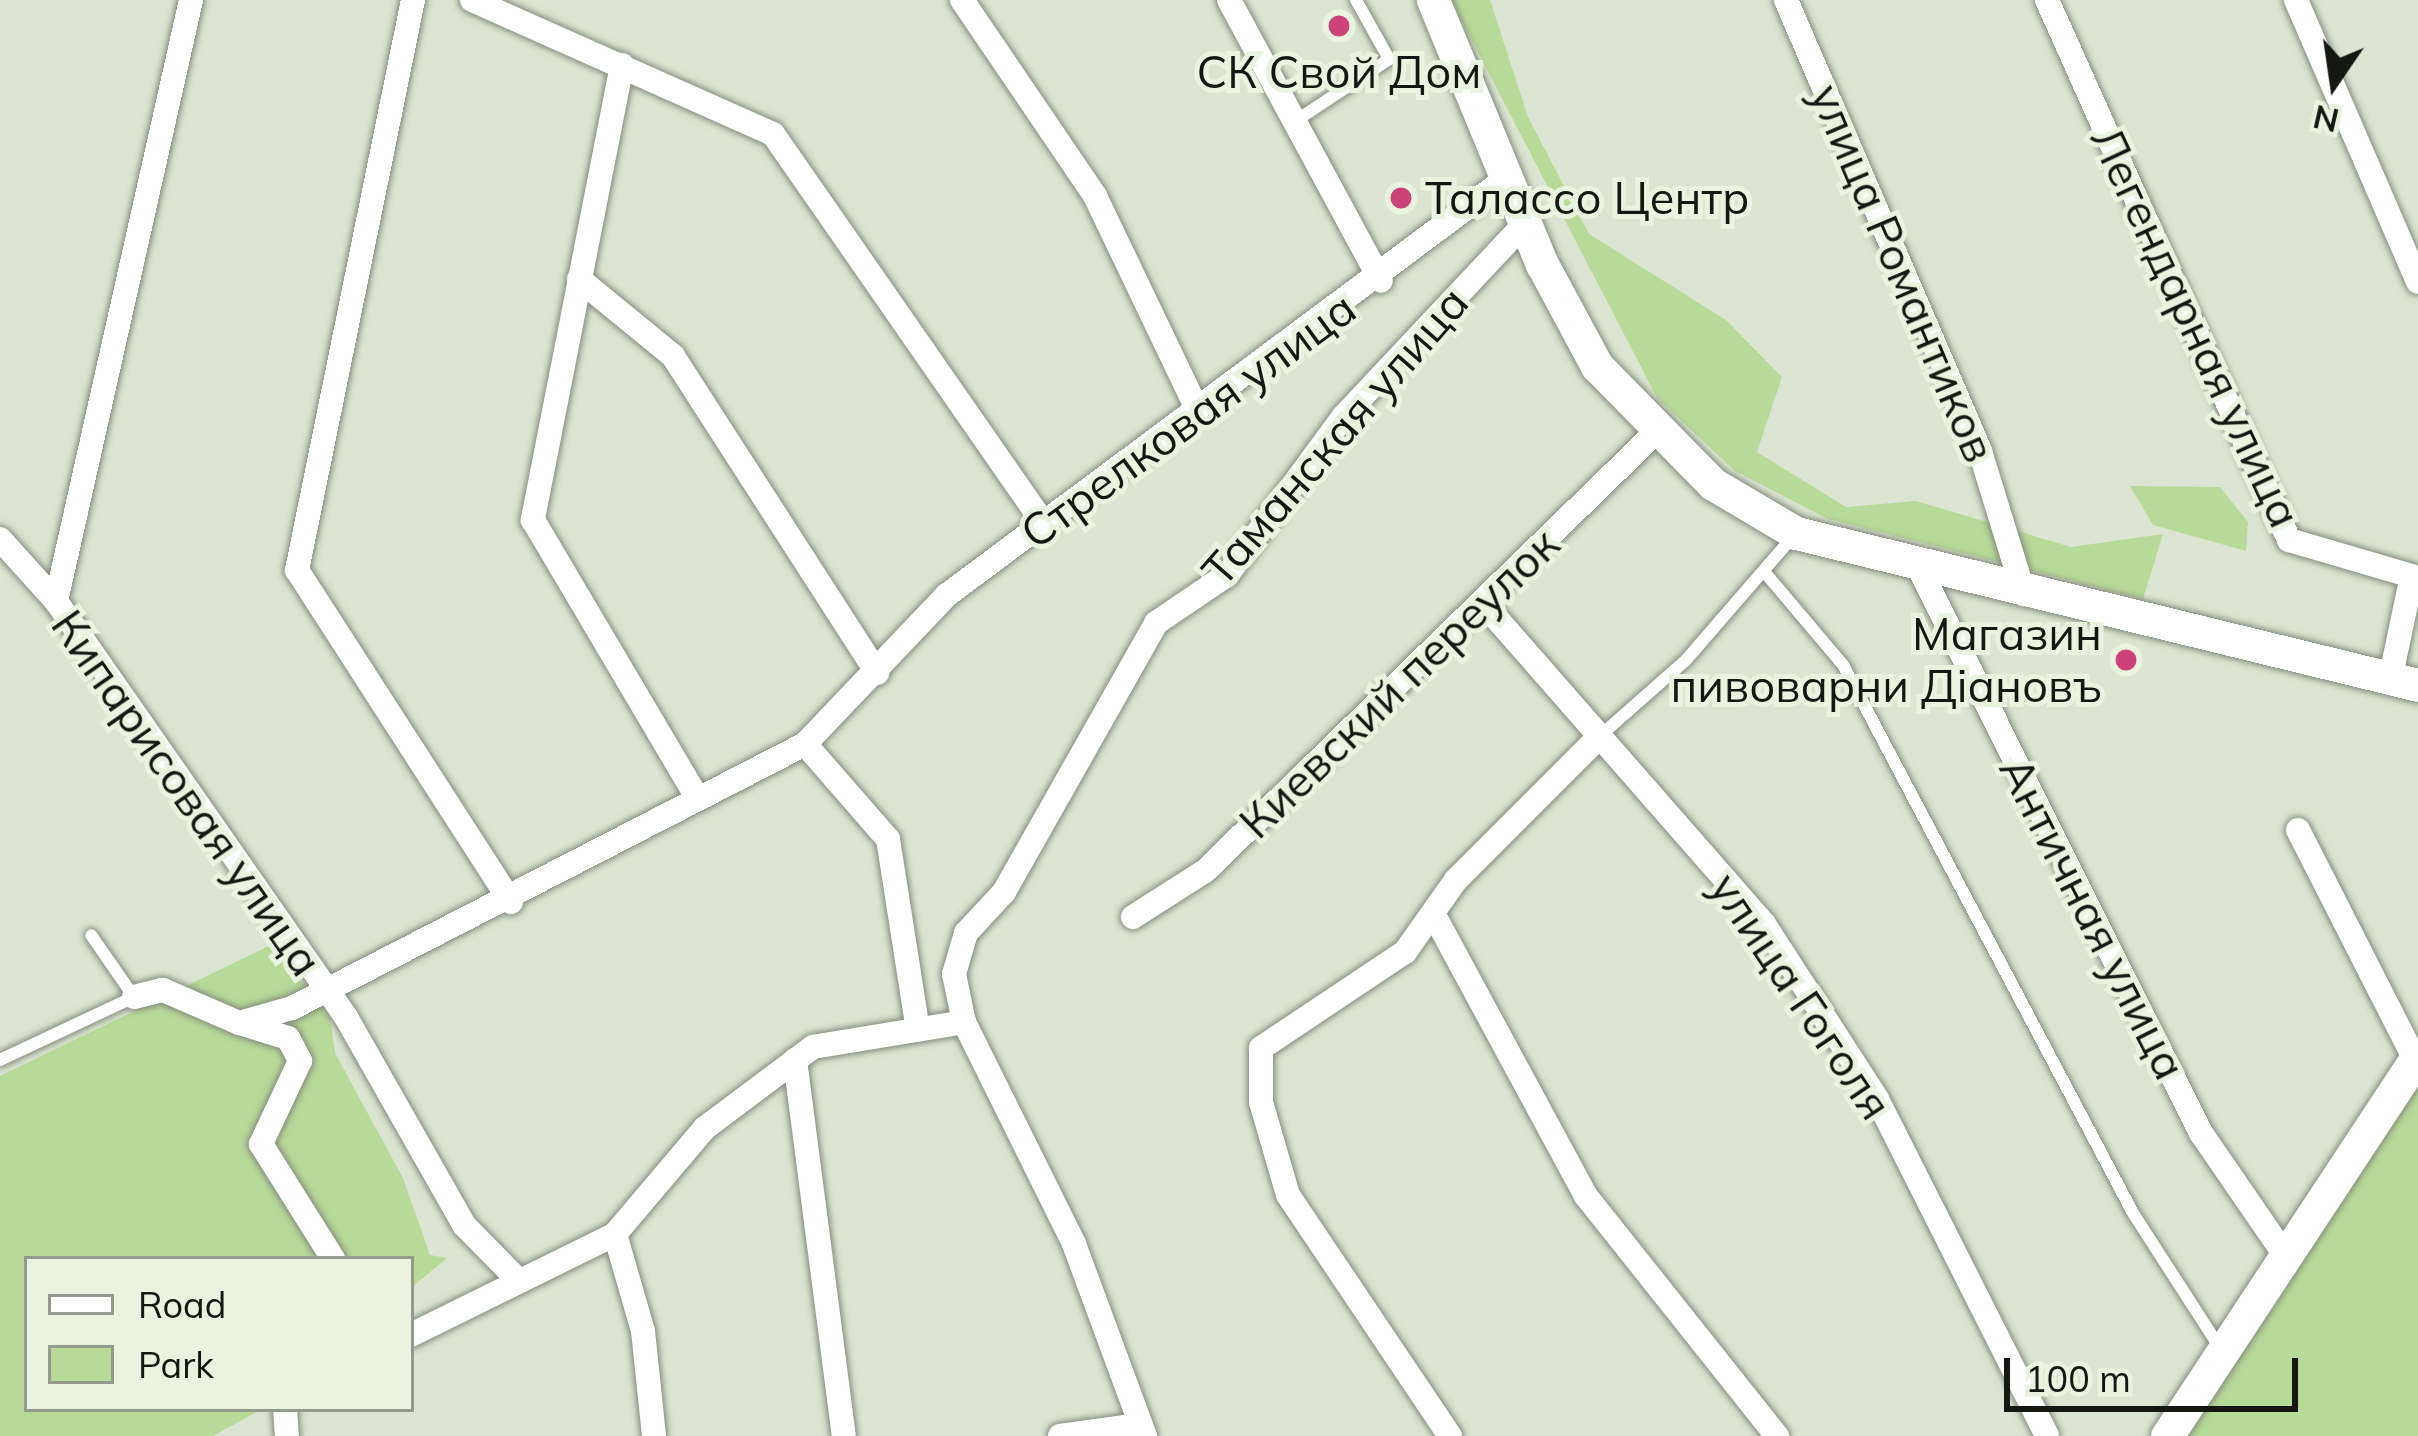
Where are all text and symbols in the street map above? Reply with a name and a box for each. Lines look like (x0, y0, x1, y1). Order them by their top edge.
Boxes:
marker: СК Свой Дом (1326, 13, 1352, 39)
north arrow (2274, 24, 2394, 144)
place label: СК Свой Дом (1196, 45, 1482, 99)
street label: улица Романтиков (1799, 76, 2007, 470)
text: N (2309, 97, 2343, 142)
street label: Легендарная улица (2080, 118, 2312, 536)
place label: Талассо Центр (1425, 171, 1749, 225)
marker: Талассо Центр (1388, 185, 1414, 211)
street label: Таманская улица (1191, 276, 1479, 596)
street label: Стрелковая улица (1010, 280, 1366, 560)
street label: Киевский переулок (1228, 517, 1570, 849)
street label: Кипарисовая улица (40, 600, 334, 986)
place label: Магазин пивоварни Дiановъ (1670, 607, 2102, 713)
marker: Магазин пивоварни Дiановъ (2113, 647, 2139, 673)
street label: Античная улица (1988, 748, 2198, 1088)
street label: улица Гоголя (1699, 863, 1903, 1129)
legend (24, 1256, 414, 1412)
text: Road (138, 1282, 226, 1327)
scale bar (2010, 1334, 2304, 1408)
text: Park (138, 1342, 214, 1387)
text: 100 m (2025, 1356, 2131, 1401)

